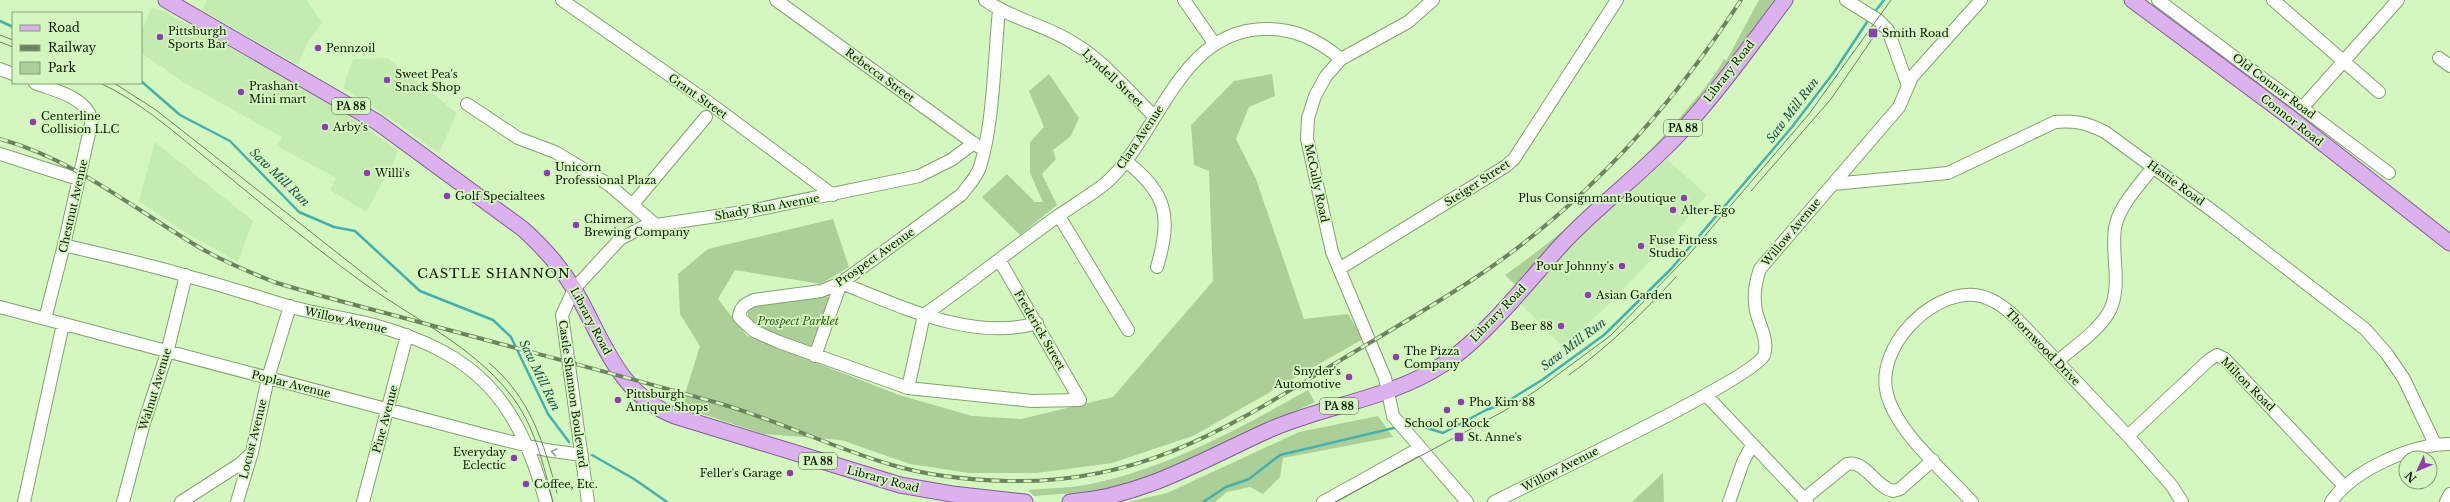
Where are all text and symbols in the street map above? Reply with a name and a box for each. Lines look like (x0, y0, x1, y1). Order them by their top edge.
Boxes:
legend (12, 12, 142, 84)
text: Road (48, 20, 80, 35)
place label: Pittsburgh Sports Bar (168, 24, 228, 51)
place label: Smith Road (1882, 26, 1949, 40)
marker: Smith Road (1867, 27, 1879, 39)
marker: Pittsburgh Sports Bar (155, 32, 165, 42)
street label: Library Road (1700, 37, 1758, 105)
text: Railway (48, 40, 97, 55)
place label: Pennzoil (326, 41, 376, 55)
marker: Pennzoil (313, 43, 323, 53)
street label: Rebecca Street (843, 45, 918, 105)
street label: Lyndell Street (1079, 46, 1147, 111)
street label: Old Connor Road (2230, 50, 2318, 122)
text: Park (48, 60, 76, 75)
place label: Sweet Pea's Snack Shop (395, 67, 461, 94)
street label: Grant Street (666, 71, 731, 122)
water label: Saw Mill Run (1763, 74, 1822, 145)
marker: Sweet Pea's Snack Shop (382, 75, 392, 85)
place label: Prashant Mini mart (249, 79, 307, 106)
marker: Prashant Mini mart (236, 87, 246, 97)
street label: Connor Road (2258, 91, 2326, 149)
road number: PA 88 (332, 98, 370, 114)
street label: Clara Avenue (1113, 102, 1167, 172)
place label: Centerline Collision LLC (41, 109, 120, 136)
marker: Centerline Collision LLC (28, 117, 38, 127)
place label: Arby's (332, 120, 368, 134)
road number: PA 88 (1664, 120, 1702, 136)
marker: Arby's (320, 122, 330, 132)
street label: McCully Road (1302, 142, 1332, 224)
water label: Saw Mill Run (247, 145, 313, 210)
street label: Steiger Street (1442, 156, 1513, 209)
street label: Hastie Road (2144, 157, 2208, 209)
street label: Chestnut Avenue (55, 158, 91, 254)
place label: Unicorn Professional Plaza (555, 160, 657, 187)
place label: Willi's (374, 166, 410, 180)
marker: Willi's (362, 168, 372, 178)
marker: Unicorn Professional Plaza (542, 168, 552, 178)
place label: Golf Specialtees (455, 189, 545, 203)
marker: Golf Specialtees (442, 191, 452, 201)
street label: Shady Run Avenue (713, 191, 821, 223)
place label: Plus Consignmant Boutique (1518, 191, 1676, 205)
marker: Plus Consignmant Boutique (1679, 193, 1689, 203)
street label: Willow Avenue (1758, 195, 1823, 270)
place label: Alter-Ego (1680, 203, 1735, 217)
marker: Alter-Ego (1668, 205, 1678, 215)
place label: Chimera Brewing Company (584, 212, 690, 239)
marker: Chimera Brewing Company (571, 220, 581, 230)
street label: Prospect Avenue (833, 225, 917, 289)
place label: Fuse Fitness Studio (1649, 233, 1717, 260)
marker: Fuse Fitness Studio (1636, 241, 1646, 251)
place label: Pour Johnny's (1536, 259, 1614, 273)
marker: Pour Johnny's (1617, 261, 1627, 271)
district label: CASTLE SHANNON (417, 265, 571, 282)
street label: Library Road (1467, 281, 1529, 345)
street label: Library Road (567, 285, 615, 358)
street label: Frederick Street (1011, 287, 1069, 373)
place label: Asian Garden (1595, 288, 1673, 302)
marker: Asian Garden (1583, 290, 1593, 300)
street label: Willow Avenue (302, 303, 389, 336)
street label: Thornwood Drive (2003, 306, 2083, 388)
park label: Prospect Parklet (756, 314, 839, 328)
water label: Saw Mill Run (1538, 314, 1609, 373)
street label: Castle Shannon Boulevard (556, 319, 590, 469)
place label: Beer 88 (1511, 319, 1553, 333)
marker: Beer 88 (1556, 321, 1566, 331)
water label: Saw Mill Run (516, 337, 564, 414)
place label: The Pizza Company (1404, 344, 1460, 371)
street label: Walnut Avenue (136, 346, 174, 433)
marker: The Pizza Company (1391, 352, 1401, 362)
street label: Milton Road (2218, 354, 2278, 414)
place label: Snyder's Automotive (1273, 364, 1341, 391)
street label: Poplar Avenue (250, 367, 332, 401)
marker: Snyder's Automotive (1344, 372, 1354, 382)
street label: Pine Avenue (369, 383, 401, 455)
place label: Pittsburgh Antique Shops (625, 387, 708, 414)
marker: Pittsburgh Antique Shops (613, 395, 623, 405)
place label: Pho Kim 88 (1469, 395, 1535, 409)
street label: Locust Avenue (236, 397, 270, 481)
marker: Pho Kim 88 (1456, 397, 1466, 407)
road number: PA 88 (1320, 398, 1358, 414)
marker: School of Rock (1442, 405, 1452, 415)
place label: School of Rock (1405, 416, 1490, 430)
place label: St. Anne's (1468, 430, 1522, 444)
marker: St. Anne's (1453, 431, 1465, 443)
street label: Willow Avenue (1518, 444, 1601, 495)
place label: Everyday Eclectic (453, 445, 506, 472)
one-way arrow (551, 448, 557, 457)
north arrow (2398, 450, 2438, 490)
marker: Everyday Eclectic (509, 453, 519, 463)
road number: PA 88 (799, 453, 837, 469)
street label: Library Road (845, 463, 921, 496)
place label: Feller's Garage (700, 466, 782, 480)
marker: Feller's Garage (785, 468, 795, 478)
text: N (2402, 468, 2419, 486)
place label: Coffee, Etc. (534, 477, 598, 491)
marker: Coffee, Etc. (521, 479, 531, 489)

